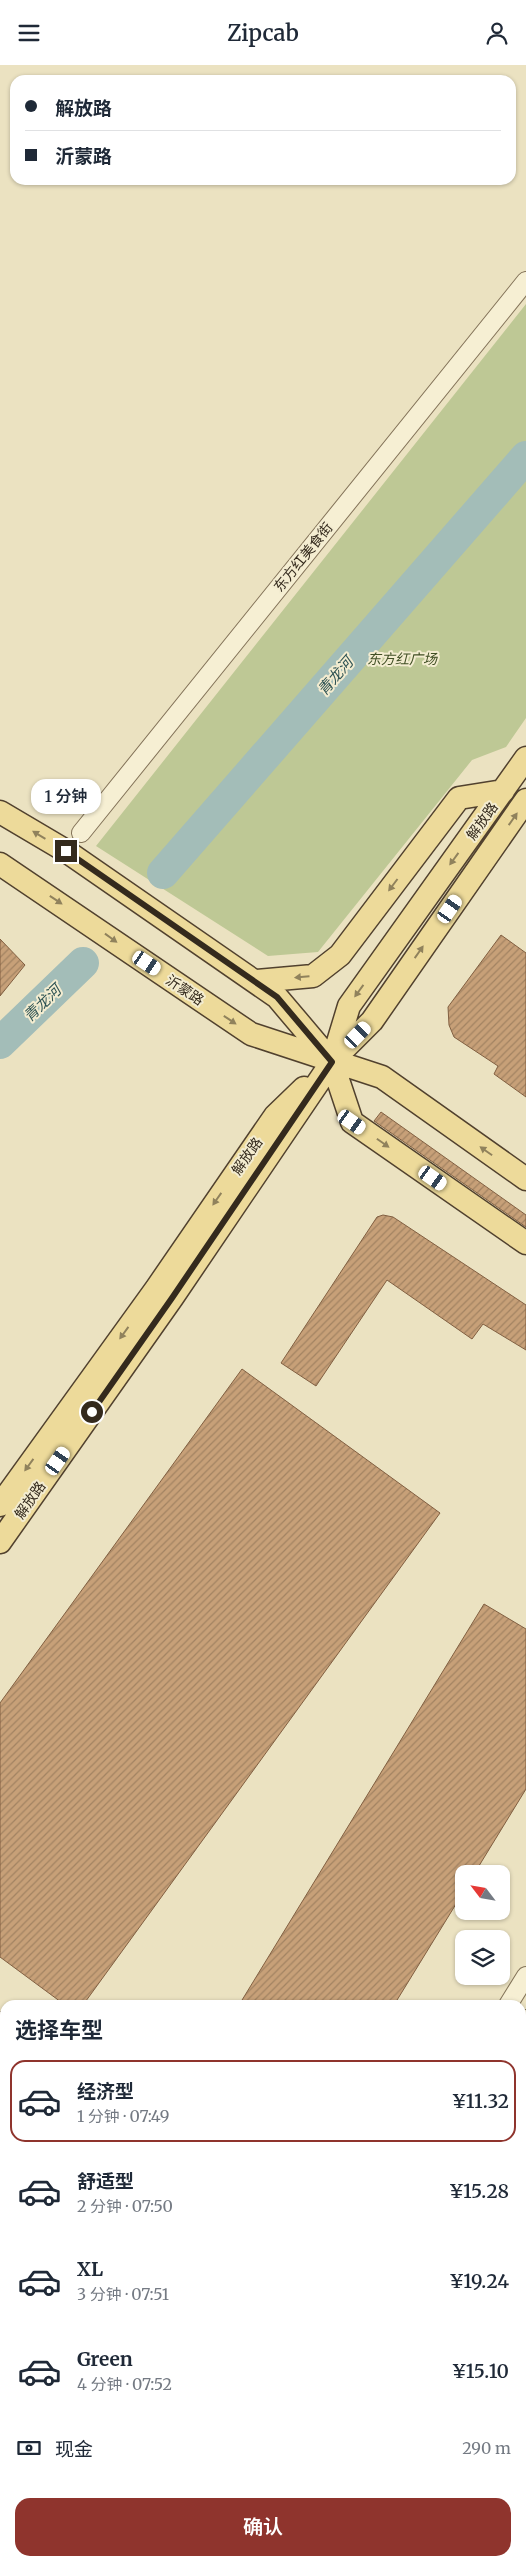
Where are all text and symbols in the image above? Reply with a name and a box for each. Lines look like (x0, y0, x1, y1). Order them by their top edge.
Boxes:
icon: menu (15, 19, 43, 47)
text: Zipcab (227, 19, 299, 47)
icon: person (483, 19, 511, 47)
text: 解放路 (55, 96, 112, 120)
text: 沂蒙路 (55, 144, 112, 168)
street label: 东方红美食街 (270, 519, 336, 595)
park label: 东方红广场 (367, 650, 438, 668)
water label: 青龙河 (313, 651, 359, 699)
callout: 1 分钟 (31, 779, 101, 813)
text: 1 分钟 (44, 786, 88, 806)
street label: 解放路 (462, 799, 502, 843)
one-way arrow (508, 812, 518, 826)
one-way arrow (31, 831, 46, 839)
route end (55, 840, 77, 862)
one-way arrow (449, 852, 459, 866)
one-way arrow (388, 878, 398, 892)
car (435, 892, 464, 926)
one-way arrow (49, 895, 62, 904)
one-way arrow (104, 933, 118, 943)
one-way arrow (414, 945, 424, 959)
car (130, 948, 163, 978)
street label: 沂蒙路 (163, 971, 207, 1009)
one-way arrow (294, 974, 310, 982)
water label: 青龙河 (19, 978, 67, 1025)
one-way arrow (354, 984, 364, 998)
one-way arrow (224, 1015, 237, 1025)
car (342, 1019, 373, 1051)
car (335, 1107, 368, 1137)
street label: 解放路 (228, 1134, 266, 1178)
one-way arrow (376, 1138, 389, 1148)
one-way arrow (479, 1146, 493, 1156)
car (416, 1163, 449, 1193)
one-way arrow (212, 1193, 222, 1206)
one-way arrow (119, 1326, 129, 1340)
route start (81, 1401, 103, 1423)
car (43, 1444, 72, 1478)
one-way arrow (24, 1458, 34, 1471)
street label: 解放路 (11, 1478, 49, 1522)
north arrow (455, 1865, 510, 1920)
map controls (455, 1865, 510, 1985)
button: layers (455, 1930, 510, 1985)
text: 选择车型 (15, 2016, 103, 2044)
icon: car (17, 2079, 62, 2124)
text: 经济型 (77, 2079, 134, 2103)
text: ¥11.32 (452, 2089, 509, 2113)
text: 1 分钟 · 07:49 (77, 2106, 169, 2126)
icon: car (17, 2169, 62, 2214)
text: 舒适型 (77, 2169, 134, 2193)
text: ¥15.28 (449, 2179, 509, 2203)
text: 2 分钟 · 07:50 (77, 2196, 173, 2216)
text: XL (77, 2257, 103, 2281)
icon: car (17, 2259, 62, 2304)
text: ¥19.24 (449, 2269, 509, 2293)
text: 3 分钟 · 07:51 (77, 2284, 169, 2304)
text: Green (77, 2347, 133, 2371)
icon: car (17, 2349, 62, 2394)
text: ¥15.10 (452, 2359, 509, 2383)
text: 4 分钟 · 07:52 (77, 2374, 172, 2394)
icon: cash (15, 2434, 43, 2462)
text: 现金 (55, 2437, 93, 2461)
text: 290 m (462, 2438, 511, 2458)
button: 确认 (15, 2498, 511, 2556)

